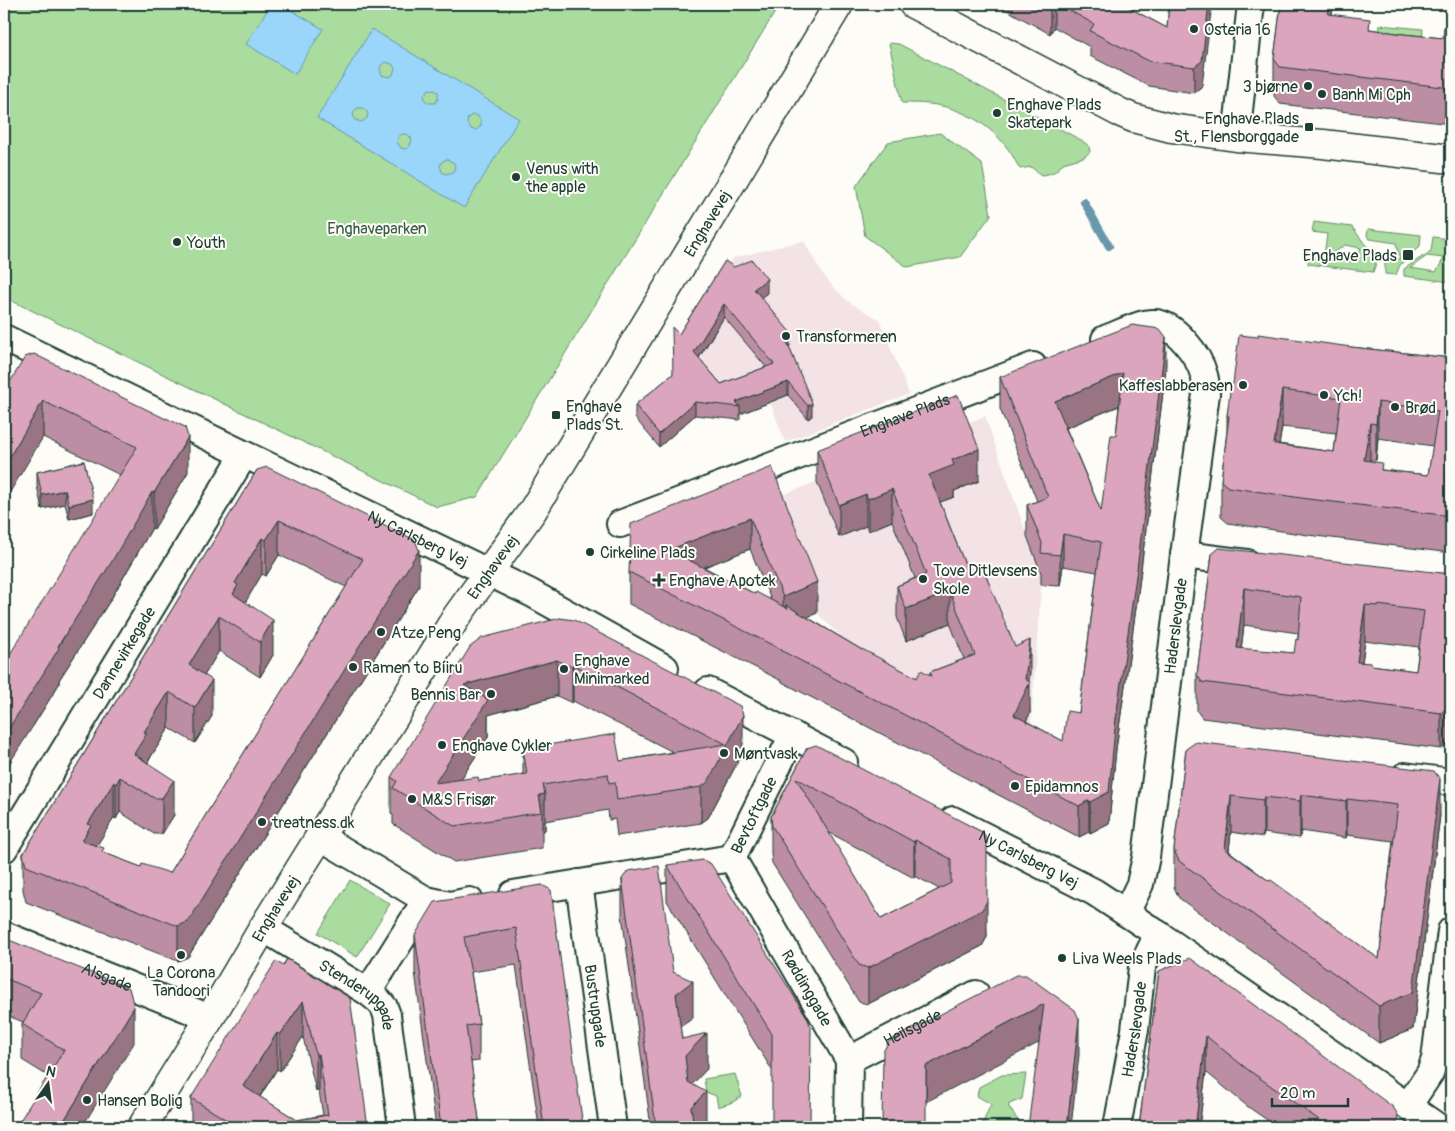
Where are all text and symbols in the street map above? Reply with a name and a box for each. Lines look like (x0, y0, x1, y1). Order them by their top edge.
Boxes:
place label: Osteria 16 (1204, 20, 1271, 40)
marker: Osteria 16 (1188, 23, 1200, 35)
place label: 3 bjørne (1243, 77, 1298, 97)
marker: 3 bjørne (1302, 80, 1314, 92)
place label: Banh Mi Cph (1332, 85, 1411, 105)
marker: Banh Mi Cph (1316, 88, 1328, 100)
place label: Enghave Plads Skatepark (1007, 95, 1101, 133)
marker: Enghave Plads Skatepark (991, 107, 1003, 119)
place label: Enghave Plads St., Flensborggade (1174, 109, 1299, 147)
marker: Enghave Plads St., Flensborggade (1303, 121, 1315, 133)
place label: Venus with the apple (525, 159, 598, 197)
marker: Venus with the apple (510, 171, 522, 183)
street label: Enghavevej (680, 187, 736, 261)
park label: Enghaveparken (327, 219, 427, 239)
place label: Youth (186, 233, 225, 253)
marker: Youth (171, 236, 183, 248)
place label: Enghave Plads (1303, 246, 1397, 266)
marker: Enghave Plads (1401, 248, 1415, 262)
place label: Transformeren (796, 327, 897, 347)
marker: Transformeren (780, 330, 792, 342)
place label: Kaffeslabberasen (1119, 376, 1233, 396)
marker: Kaffeslabberasen (1237, 379, 1249, 391)
place label: Ych! (1333, 386, 1362, 406)
marker: Ych! (1318, 389, 1330, 401)
street label: Enghave Plads (858, 390, 953, 442)
place label: Enghave Plads St. (566, 397, 624, 435)
place label: Brød (1405, 398, 1436, 418)
marker: Brød (1389, 401, 1401, 413)
marker: Enghave Plads St. (550, 409, 562, 421)
street label: Ny Carlsberg Vej (364, 506, 471, 572)
street label: Enghavevej (463, 531, 523, 603)
place label: Cirkeline Plads (600, 543, 695, 563)
marker: Cirkeline Plads (584, 546, 596, 558)
place label: Tove Ditlevsens Skole (933, 561, 1037, 599)
place label: Enghave Apotek (669, 571, 776, 591)
marker: Tove Ditlevsens Skole (917, 573, 929, 585)
marker: Enghave Apotek (653, 574, 665, 586)
street label: Haderslevgade (1160, 577, 1192, 675)
street label: Dannevirkegade (89, 603, 160, 703)
place label: Atze Peng (391, 623, 461, 643)
marker: Atze Peng (375, 626, 387, 638)
place label: Enghave Minimarked (574, 651, 650, 689)
place label: Ramen to Bíiru (363, 658, 463, 678)
marker: Ramen to Bíiru (347, 661, 359, 673)
marker: Enghave Minimarked (558, 663, 570, 675)
place label: Bennis Bar (411, 685, 481, 705)
marker: Bennis Bar (485, 688, 497, 700)
place label: Enghave Cykler (452, 736, 552, 756)
marker: Enghave Cykler (436, 739, 448, 751)
place label: Møntvask (734, 744, 798, 764)
marker: Møntvask (718, 747, 730, 759)
street label: Bevtoftgade (727, 773, 782, 857)
place label: Epidamnos (1025, 777, 1098, 797)
marker: Epidamnos (1009, 780, 1021, 792)
place label: M&S Frisør (422, 790, 496, 810)
marker: M&S Frisør (406, 793, 418, 805)
place label: treatness.dk (271, 813, 355, 833)
marker: treatness.dk (256, 816, 268, 828)
street label: Ny Carlsberg Vej (975, 826, 1081, 893)
street label: Enghavevej (248, 872, 304, 946)
street label: Røddinggade (776, 947, 836, 1030)
marker: La Corona Tandoori (175, 949, 187, 961)
place label: Liva Weels Plads (1072, 949, 1181, 969)
marker: Liva Weels Plads (1056, 952, 1068, 964)
street label: Stenderupgade (315, 955, 398, 1031)
street label: Alsgade (78, 958, 135, 997)
place label: La Corona Tandoori (147, 963, 215, 1001)
street label: Bustrupgade (579, 963, 611, 1049)
street label: Haderslevgade (1117, 980, 1151, 1079)
street label: Heilsgade (880, 1005, 945, 1051)
north arrow (22, 1058, 72, 1108)
text: N (44, 1062, 58, 1081)
scale bar (1272, 1076, 1349, 1108)
text: 20 m (1280, 1084, 1315, 1103)
place label: Hansen Bolig (97, 1091, 182, 1111)
marker: Hansen Bolig (81, 1094, 93, 1106)

